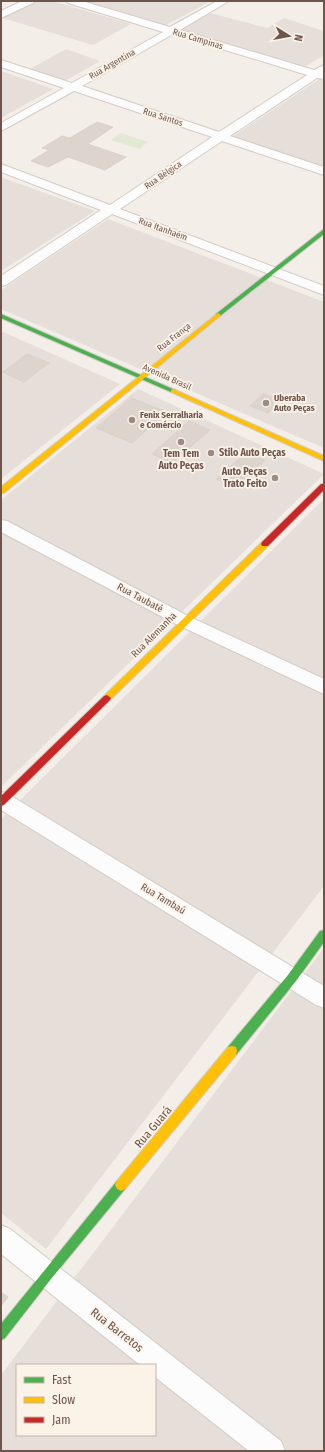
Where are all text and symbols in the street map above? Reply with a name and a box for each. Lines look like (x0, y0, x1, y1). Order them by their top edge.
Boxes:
north arrow (269, 16, 309, 56)
street label: Rua Campinas (172, 27, 224, 51)
text: N (291, 33, 305, 42)
street label: Rua Argentina (87, 46, 137, 81)
street label: Rua Santos (142, 106, 184, 128)
street label: Rua Bélgica (143, 159, 184, 191)
street label: Rua Itanhaém (137, 216, 189, 242)
street label: Rua França (155, 320, 193, 353)
street label: Avenida Brasil (141, 362, 193, 392)
place label: Uberaba Auto Peças (273, 393, 315, 413)
marker: Uberaba Auto Peças (261, 398, 271, 408)
place label: Fenix Serralharia e Comércio (140, 410, 204, 430)
marker: Fenix Serralharia e Comércio (127, 415, 137, 425)
marker: Tem Tem Auto Peças (176, 437, 186, 447)
place label: Stilo Auto Peças (219, 447, 286, 459)
place label: Tem Tem Auto Peças (157, 448, 204, 472)
marker: Stilo Auto Peças (206, 448, 216, 458)
place label: Auto Peças Trato Feito (221, 466, 268, 490)
marker: Auto Peças Trato Feito (270, 473, 280, 483)
street label: Rua Taubaté (115, 581, 165, 615)
street label: Rua Alemanha (129, 610, 179, 660)
street label: Rua Tambaú (138, 880, 188, 917)
street label: Rua Guará (131, 1103, 175, 1151)
street label: Rua Barretos (88, 1305, 146, 1355)
legend (16, 1364, 156, 1436)
text: Fast (52, 1373, 71, 1387)
text: Slow (52, 1393, 75, 1407)
text: Jam (52, 1413, 70, 1427)

